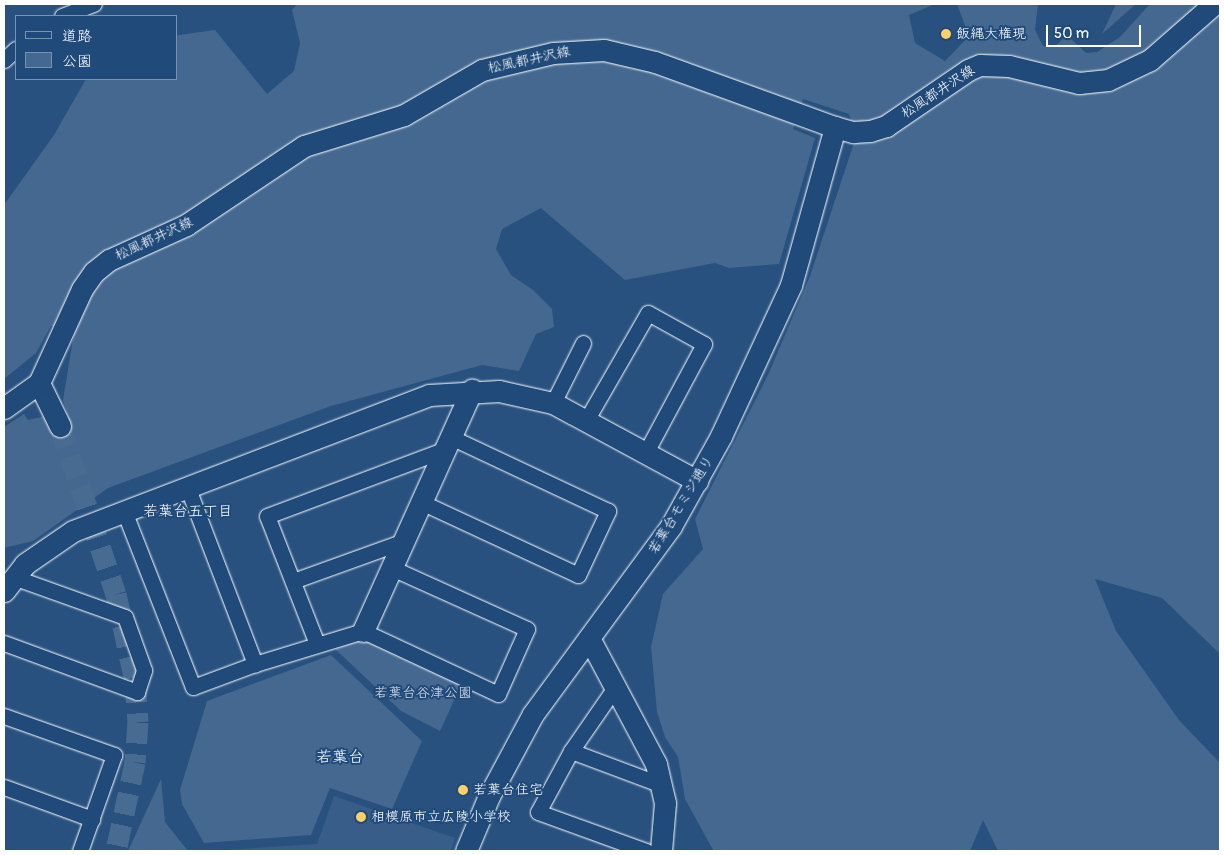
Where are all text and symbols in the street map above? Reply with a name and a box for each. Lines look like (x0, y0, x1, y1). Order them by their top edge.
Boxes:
legend (15, 15, 178, 80)
scale bar (1049, 15, 1144, 47)
text: 50 m (1054, 24, 1089, 43)
place label: 飯縄大権現 (956, 26, 1026, 42)
text: 道路 (62, 27, 92, 46)
marker: 飯縄大権現 (940, 28, 952, 40)
street label: 松風都井沢線 (486, 43, 572, 77)
text: 公園 (62, 52, 92, 71)
street label: 松風都井沢線 (898, 62, 978, 122)
street label: 松風都井沢線 (112, 214, 196, 264)
street label: 若葉台モミジ通り (645, 453, 717, 557)
district label: 若葉台五丁目 (143, 503, 233, 521)
park label: 若葉台谷津公園 (374, 685, 472, 701)
district label: 若葉台 (316, 747, 364, 767)
place label: 若葉台住宅 (473, 782, 543, 798)
marker: 若葉台住宅 (457, 784, 469, 796)
place label: 相模原市立広陵小学校 (371, 809, 511, 825)
marker: 相模原市立広陵小学校 (355, 811, 367, 823)

